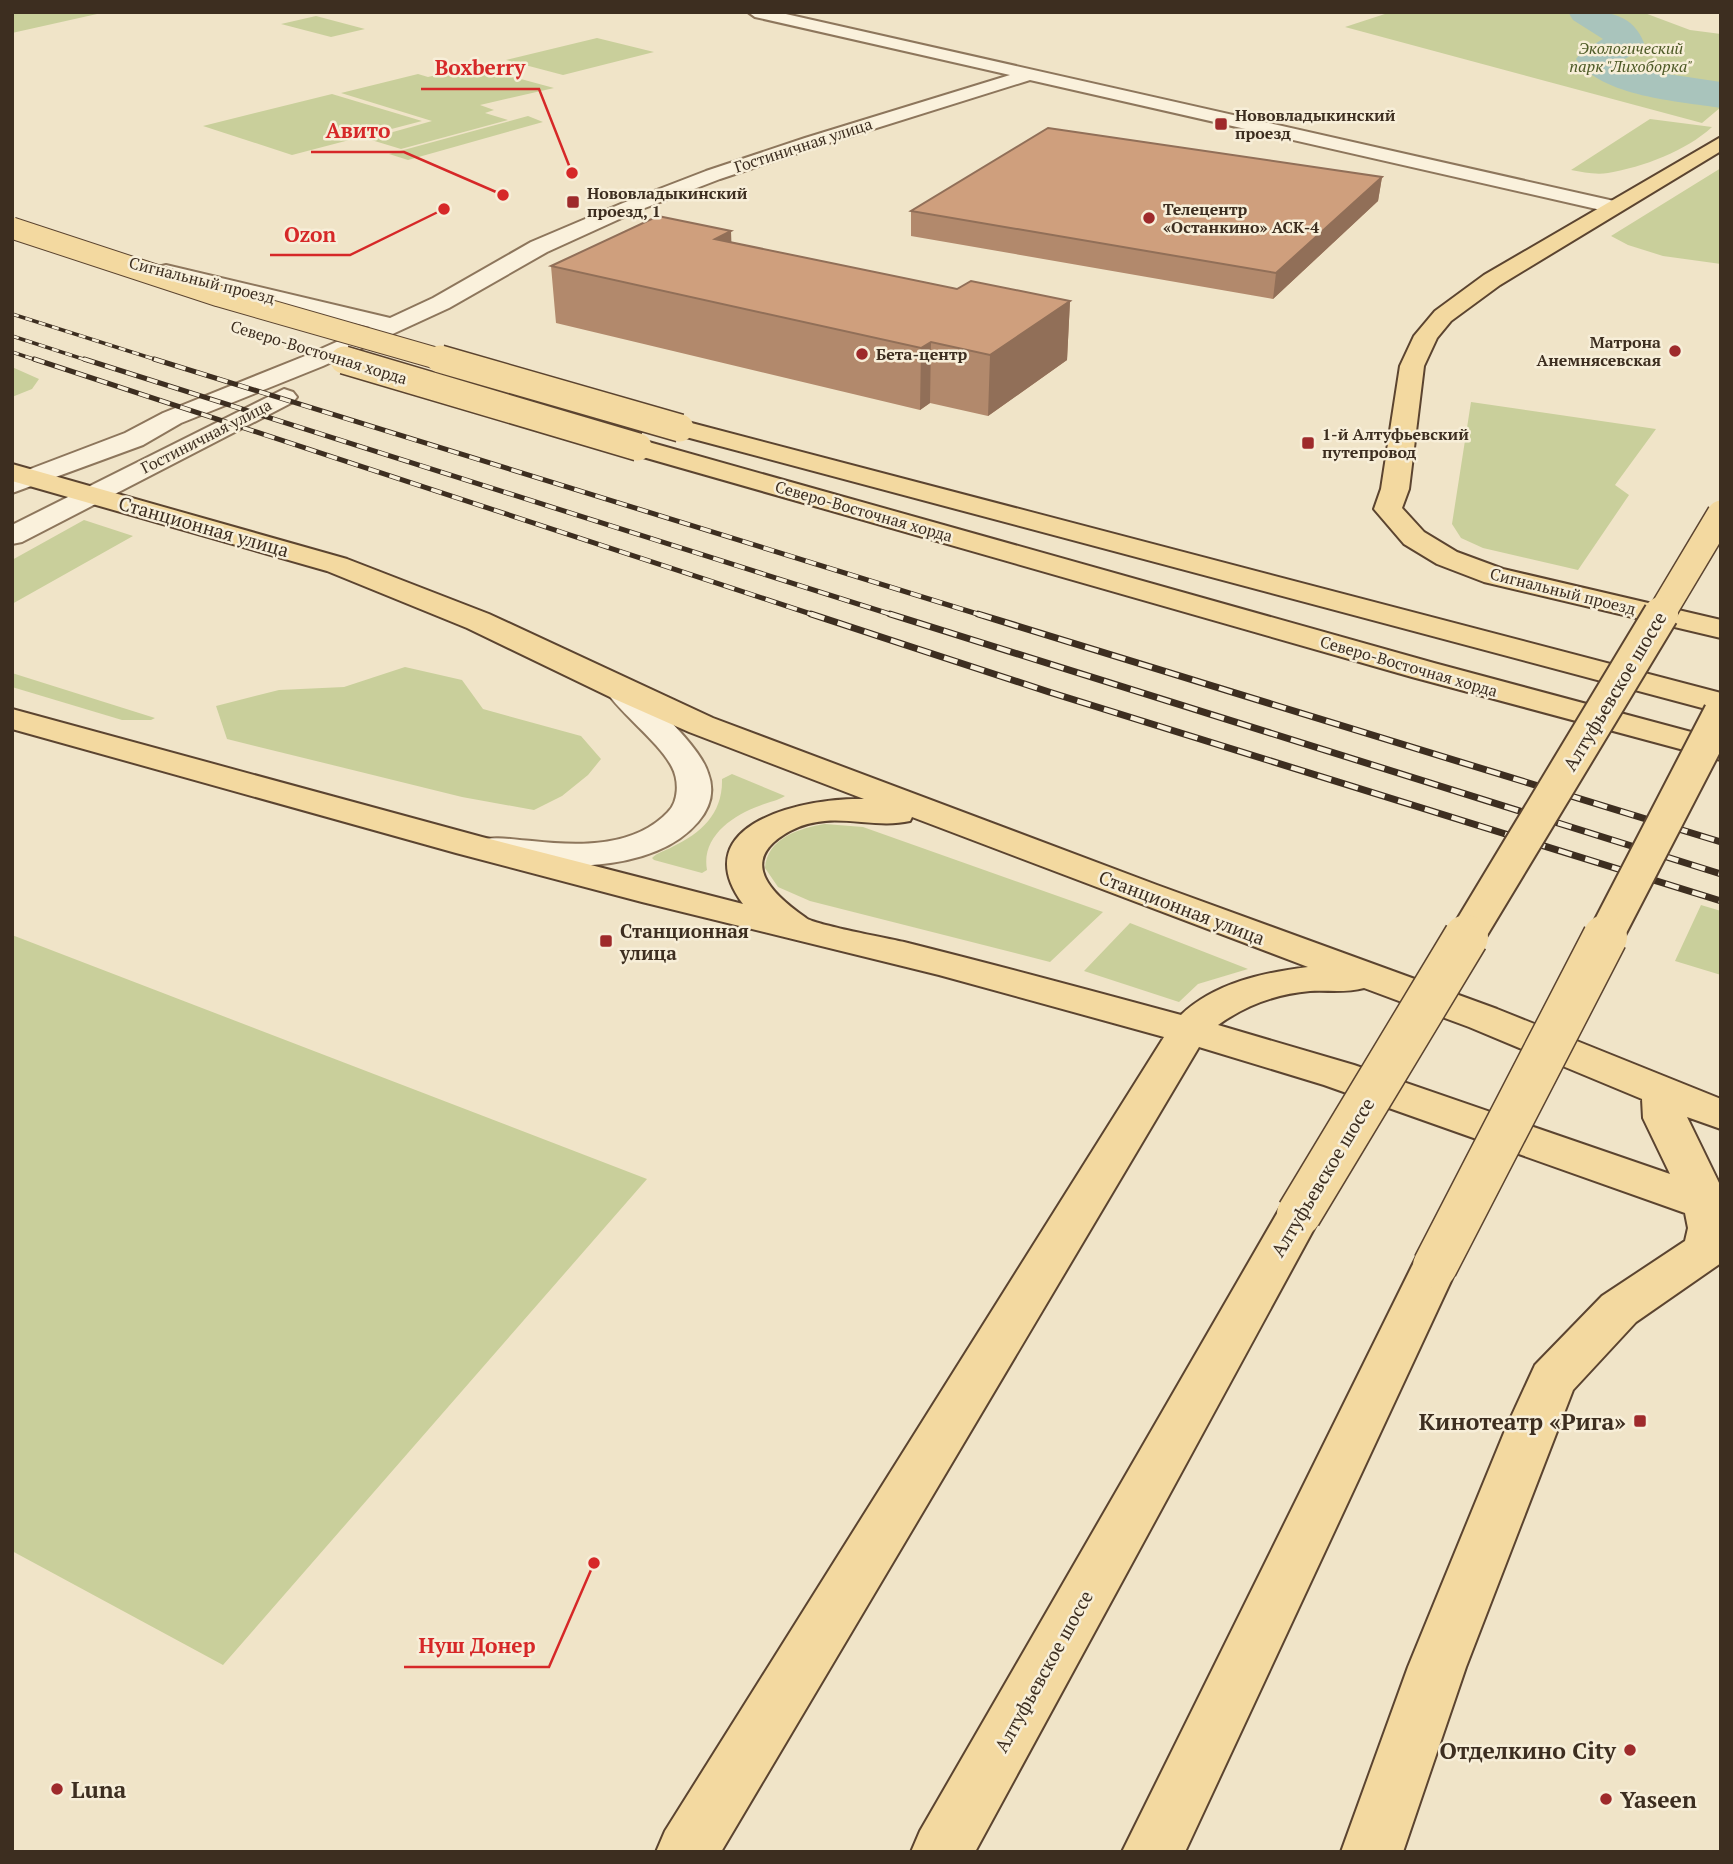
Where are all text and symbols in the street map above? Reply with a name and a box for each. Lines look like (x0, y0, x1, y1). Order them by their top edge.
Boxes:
park label: Экологический парк "Лихоборка" (1569, 37, 1693, 77)
callout: Boxberry (421, 47, 539, 89)
text: Boxberry (435, 53, 526, 81)
place label: Нововладыкинский проезд (1235, 104, 1396, 144)
callout: Авито (311, 110, 404, 152)
street label: Гостиничная улица (731, 112, 875, 178)
text: Авито (325, 116, 391, 144)
marker: Нововладыкинский проезд (1213, 116, 1229, 132)
place label: Нововладыкинский проезд, 1 (587, 182, 748, 222)
marker: Нововладыкинский проезд, 1 (565, 194, 581, 210)
place label: Телецентр «Останкино» АСК-4 (1163, 198, 1319, 238)
marker: Телецентр «Останкино» АСК-4 (1141, 210, 1157, 226)
callout: Ozon (270, 213, 350, 255)
text: Ozon (284, 220, 336, 248)
street label: Сигнальный проезд (127, 251, 277, 309)
street label: Северо-Восточная хорда (228, 315, 410, 389)
place label: Матрона Анемнясевская (1537, 331, 1661, 371)
place label: Бета-центр (876, 343, 968, 365)
marker: Матрона Анемнясевская (1667, 343, 1683, 359)
marker: Бета-центр (854, 346, 870, 362)
street label: Гостиничная улица (137, 394, 275, 478)
place label: 1-й Алтуфьевский путепровод (1322, 423, 1469, 463)
marker: 1-й Алтуфьевский путепровод (1300, 435, 1316, 451)
street label: Северо-Восточная хорда (773, 475, 955, 547)
street label: Станционная улица (116, 490, 292, 562)
street label: Сигнальный проезд (1488, 562, 1638, 620)
street label: Алтуфьевское шоссе (1557, 607, 1671, 775)
street label: Северо-Восточная хорда (1318, 630, 1500, 702)
street label: Станционная улица (1095, 864, 1269, 950)
place label: Станционная улица (619, 918, 749, 965)
marker: Станционная улица (598, 933, 614, 949)
street label: Алтуфьевское шоссе (1265, 1093, 1379, 1261)
place label: Кинотеатр «Рига» (1419, 1406, 1626, 1437)
marker: Кинотеатр «Рига» (1632, 1413, 1648, 1429)
street label: Алтуфьевское шоссе (988, 1586, 1098, 1756)
callout: Нуш Донер (404, 1625, 549, 1667)
text: Нуш Донер (419, 1631, 536, 1659)
place label: Отделкино City (1440, 1735, 1617, 1766)
marker: Отделкино City (1622, 1742, 1638, 1758)
place label: Luna (71, 1774, 127, 1805)
marker: Luna (49, 1781, 65, 1797)
place label: Yaseen (1620, 1784, 1697, 1815)
marker: Yaseen (1598, 1791, 1614, 1807)

